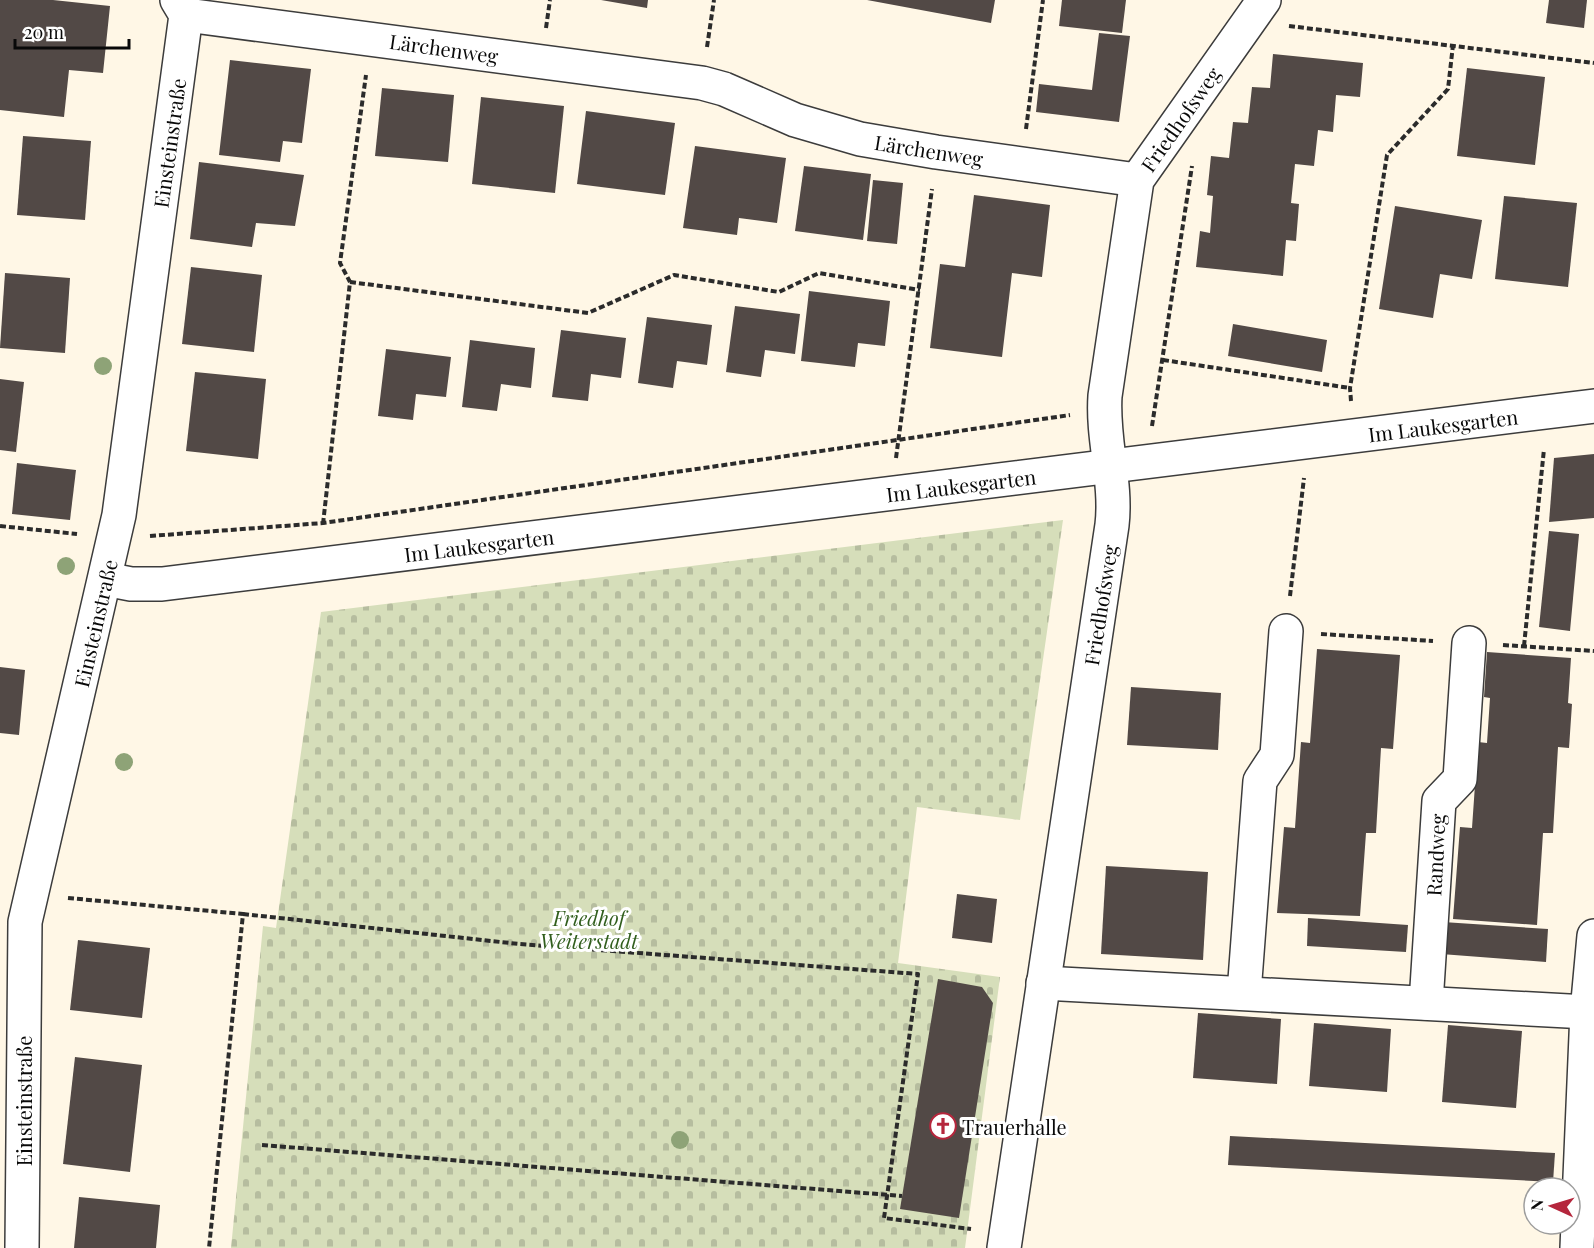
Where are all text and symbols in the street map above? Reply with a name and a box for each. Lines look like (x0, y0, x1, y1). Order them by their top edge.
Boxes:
scale bar (15, 12, 129, 50)
text: 20 m (24, 20, 64, 44)
street label: Lärchenweg (388, 27, 501, 69)
street label: Friedhofsweg (1134, 61, 1226, 177)
street label: Einsteinstraße (147, 76, 191, 210)
street label: Lärchenweg (873, 128, 986, 172)
street label: Im Laukesgarten (1367, 402, 1519, 448)
street label: Im Laukesgarten (885, 462, 1037, 508)
street label: Im Laukesgarten (403, 522, 555, 568)
street label: Friedhofsweg (1077, 542, 1123, 667)
street label: Einsteinstraße (67, 556, 123, 690)
street label: Randweg (1419, 813, 1451, 897)
park label: Friedhof Weiterstadt (540, 904, 639, 954)
street label: Einsteinstraße (10, 1036, 37, 1166)
church icon: Trauerhalle (928, 1111, 958, 1141)
place label: Trauerhalle (962, 1113, 1067, 1140)
north arrow (1522, 1176, 1582, 1236)
text: N (1526, 1198, 1547, 1211)

